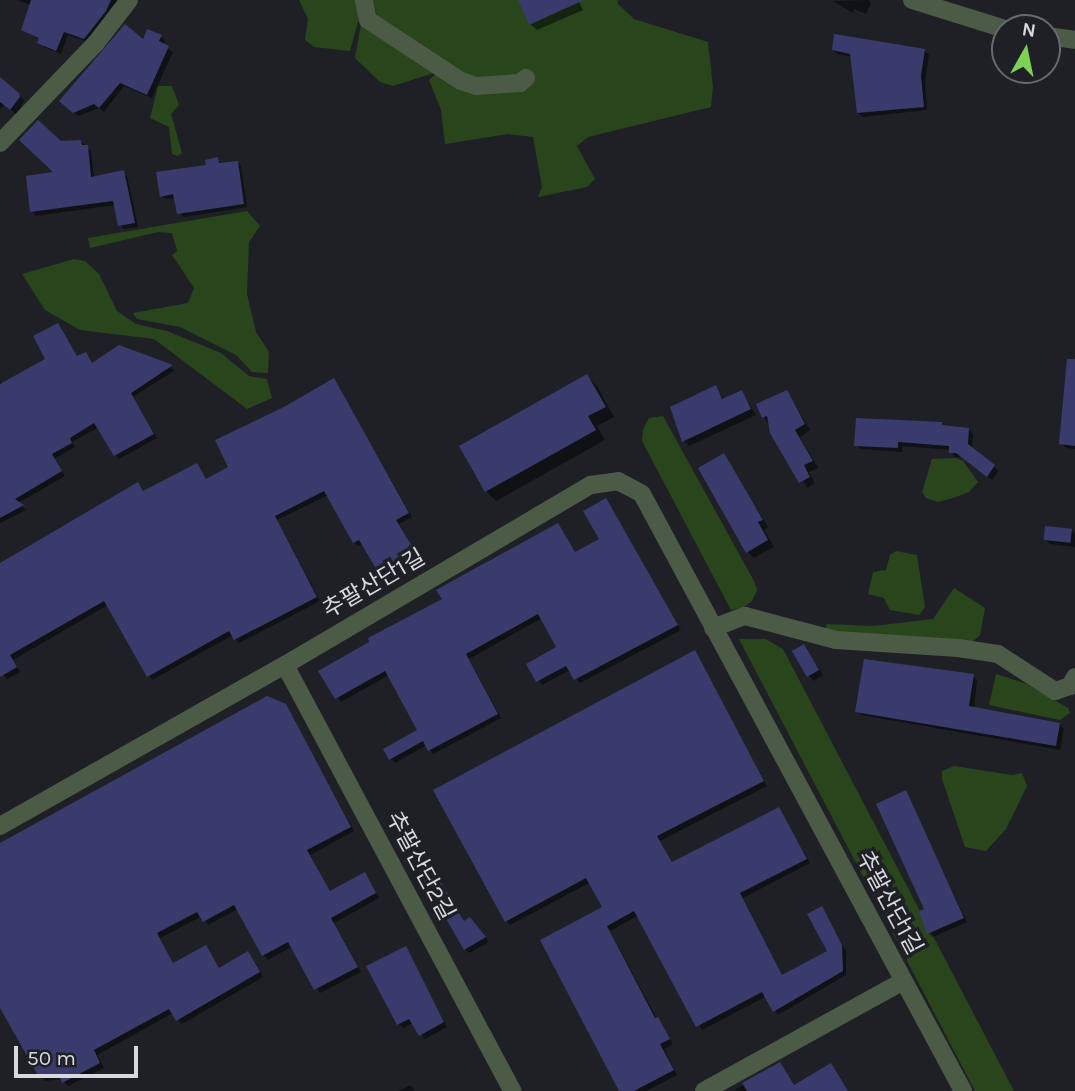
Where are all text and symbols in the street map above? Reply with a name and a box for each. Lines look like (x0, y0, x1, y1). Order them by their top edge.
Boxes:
north arrow (991, 14, 1061, 84)
text: N (1021, 18, 1037, 42)
street label: 추팔산단1길 (318, 544, 430, 624)
street label: 추팔산단2길 (380, 807, 460, 925)
street label: 추팔산단1길 (850, 846, 928, 960)
scale bar (18, 1032, 142, 1076)
text: 50 m (27, 1046, 76, 1070)

